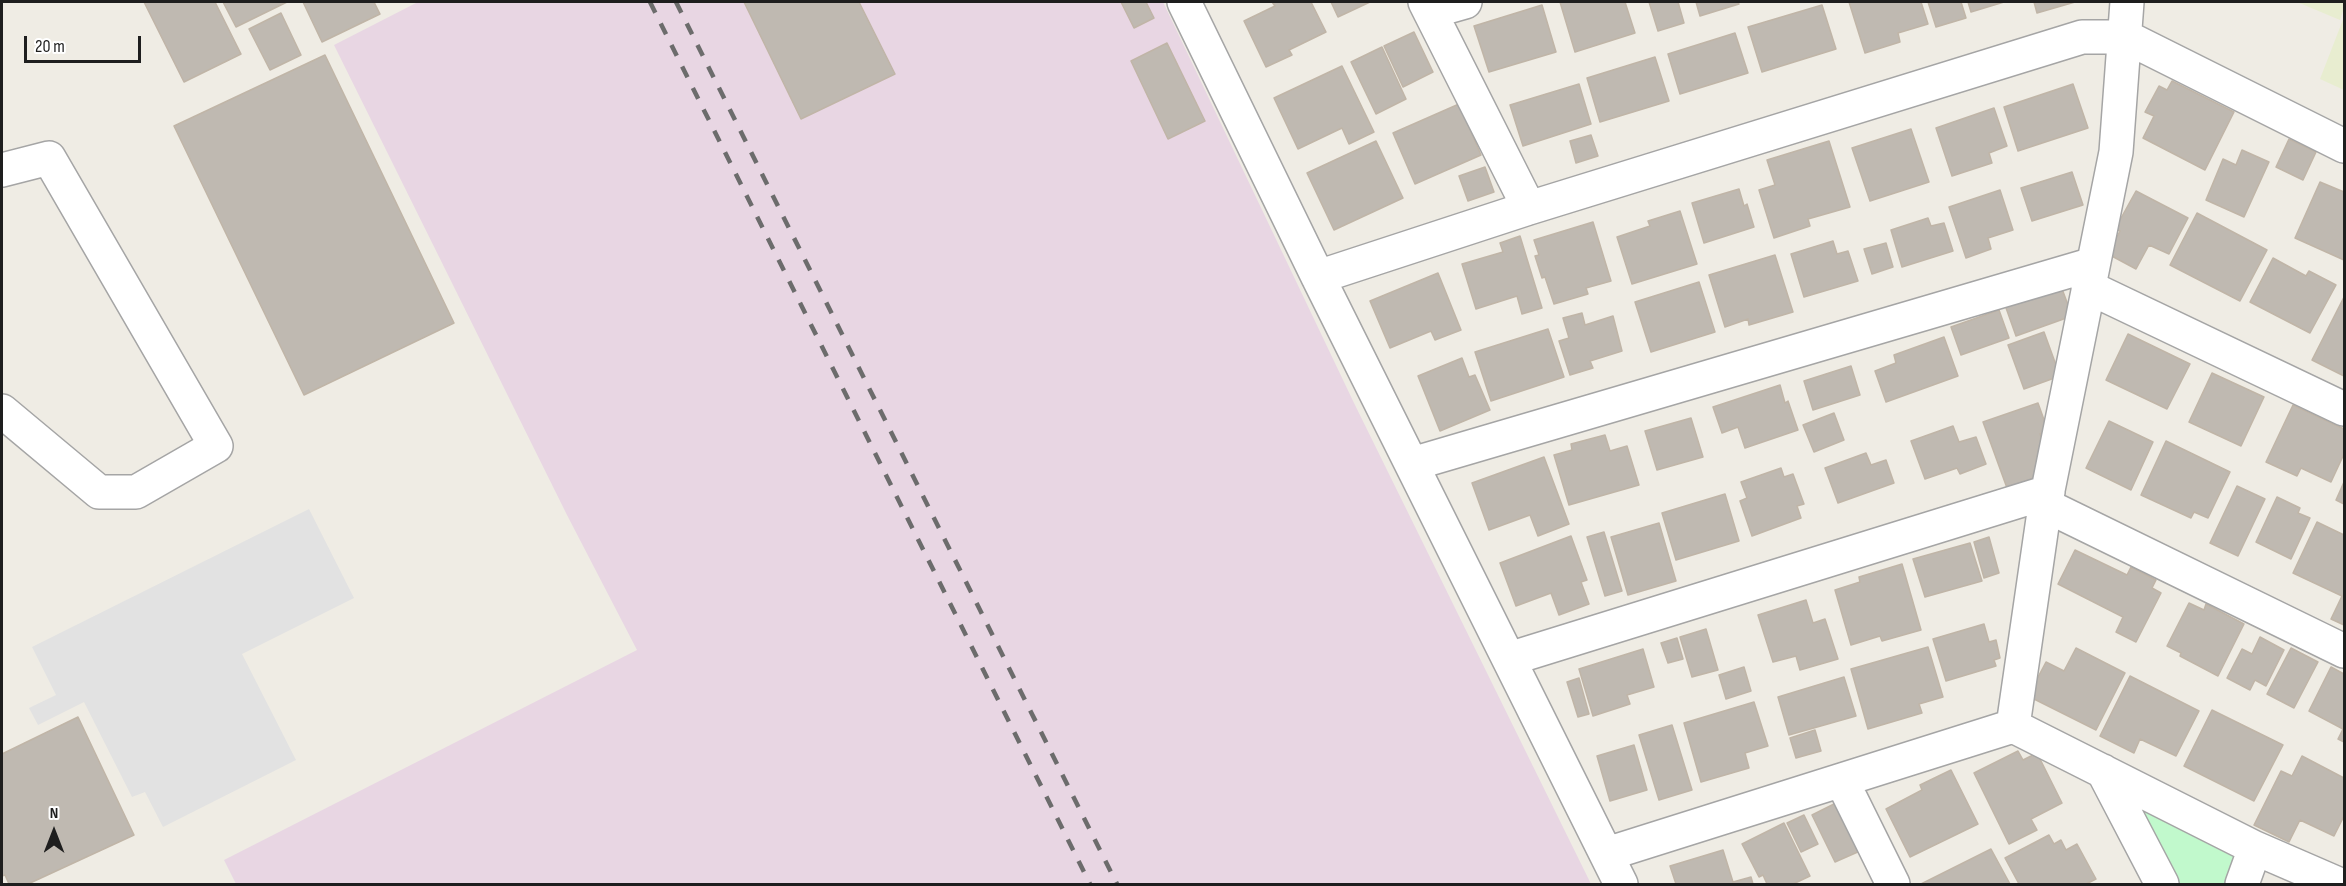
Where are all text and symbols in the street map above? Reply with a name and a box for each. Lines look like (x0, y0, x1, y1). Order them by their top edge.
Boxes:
scale bar (27, 24, 144, 62)
text: 20 m (35, 36, 65, 57)
north arrow (24, 802, 84, 862)
text: N (50, 804, 58, 823)

